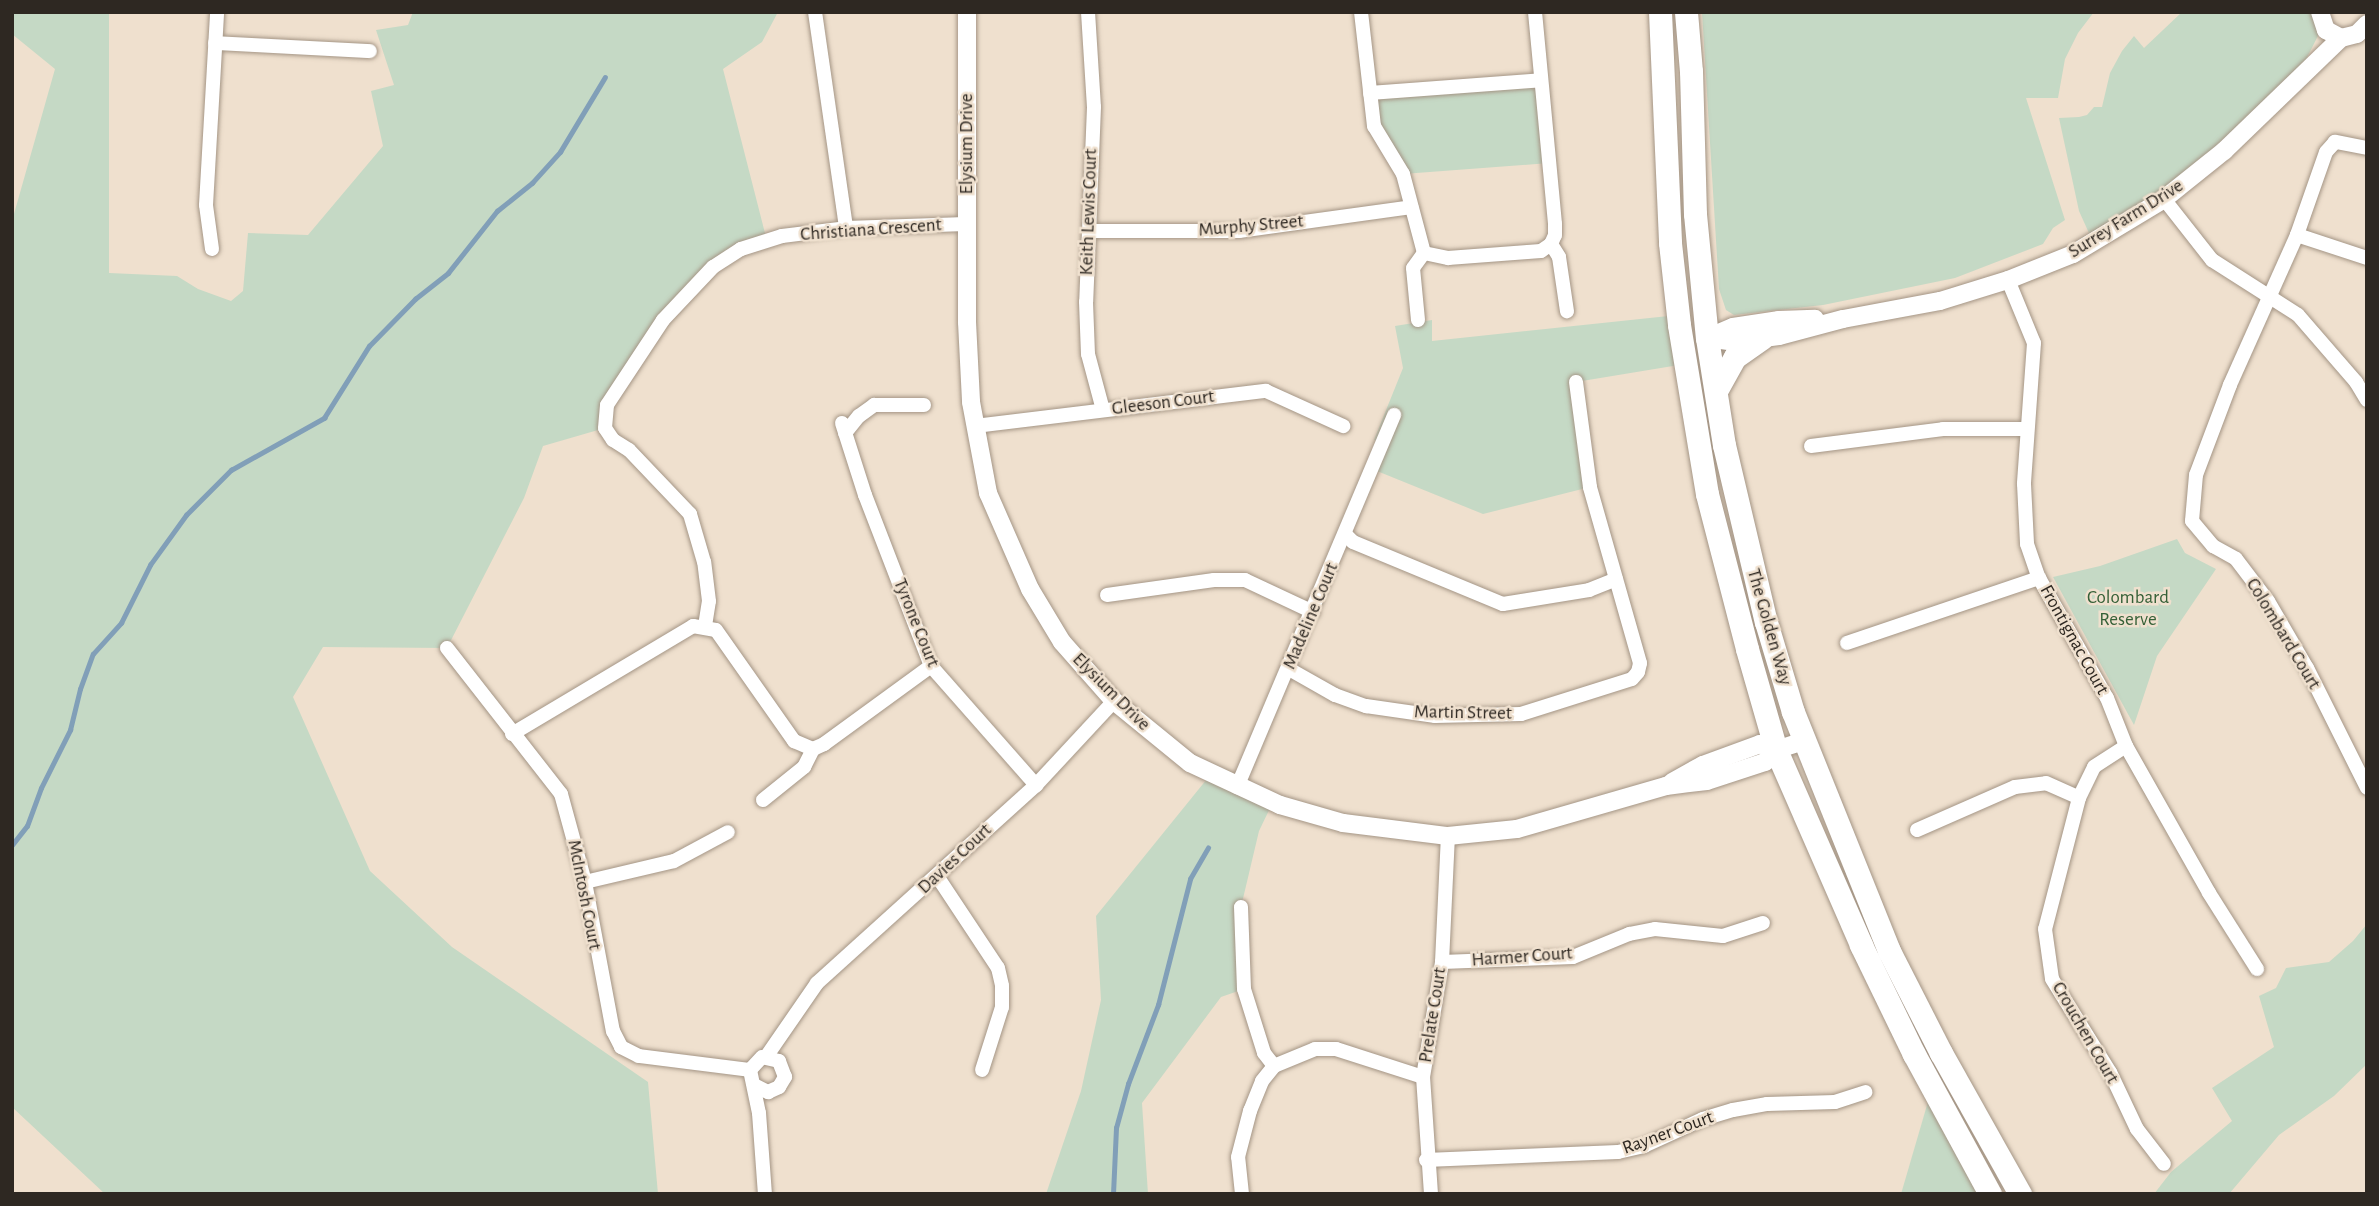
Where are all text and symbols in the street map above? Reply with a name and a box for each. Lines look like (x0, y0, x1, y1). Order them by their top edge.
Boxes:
street label: Elysium Drive (956, 94, 978, 194)
street label: Keith Lewis Court (1075, 148, 1103, 276)
street label: Surrey Farm Drive (2064, 175, 2188, 263)
street label: Murphy Street (1198, 210, 1304, 242)
street label: Christiana Crescent (800, 214, 942, 246)
street label: Gleeson Court (1110, 385, 1216, 421)
street label: Madeline Court (1278, 559, 1344, 673)
street label: The Golden Way (1741, 566, 1797, 688)
street label: Colombard Court (2241, 574, 2325, 694)
street label: Tyrone Court (888, 575, 944, 671)
street label: Frontignac Court (2034, 581, 2114, 699)
park label: Colombard Reserve (2087, 587, 2169, 631)
street label: Elysium Drive (1067, 648, 1155, 736)
street label: Martin Street (1414, 701, 1512, 725)
street label: Davies Court (913, 819, 997, 899)
street label: McIntosh Court (562, 838, 606, 952)
street label: Harmer Court (1471, 942, 1573, 972)
street label: Prelate Court (1414, 966, 1452, 1064)
street label: Crouchen Court (2047, 978, 2123, 1088)
street label: Rayner Court (1619, 1106, 1717, 1160)

